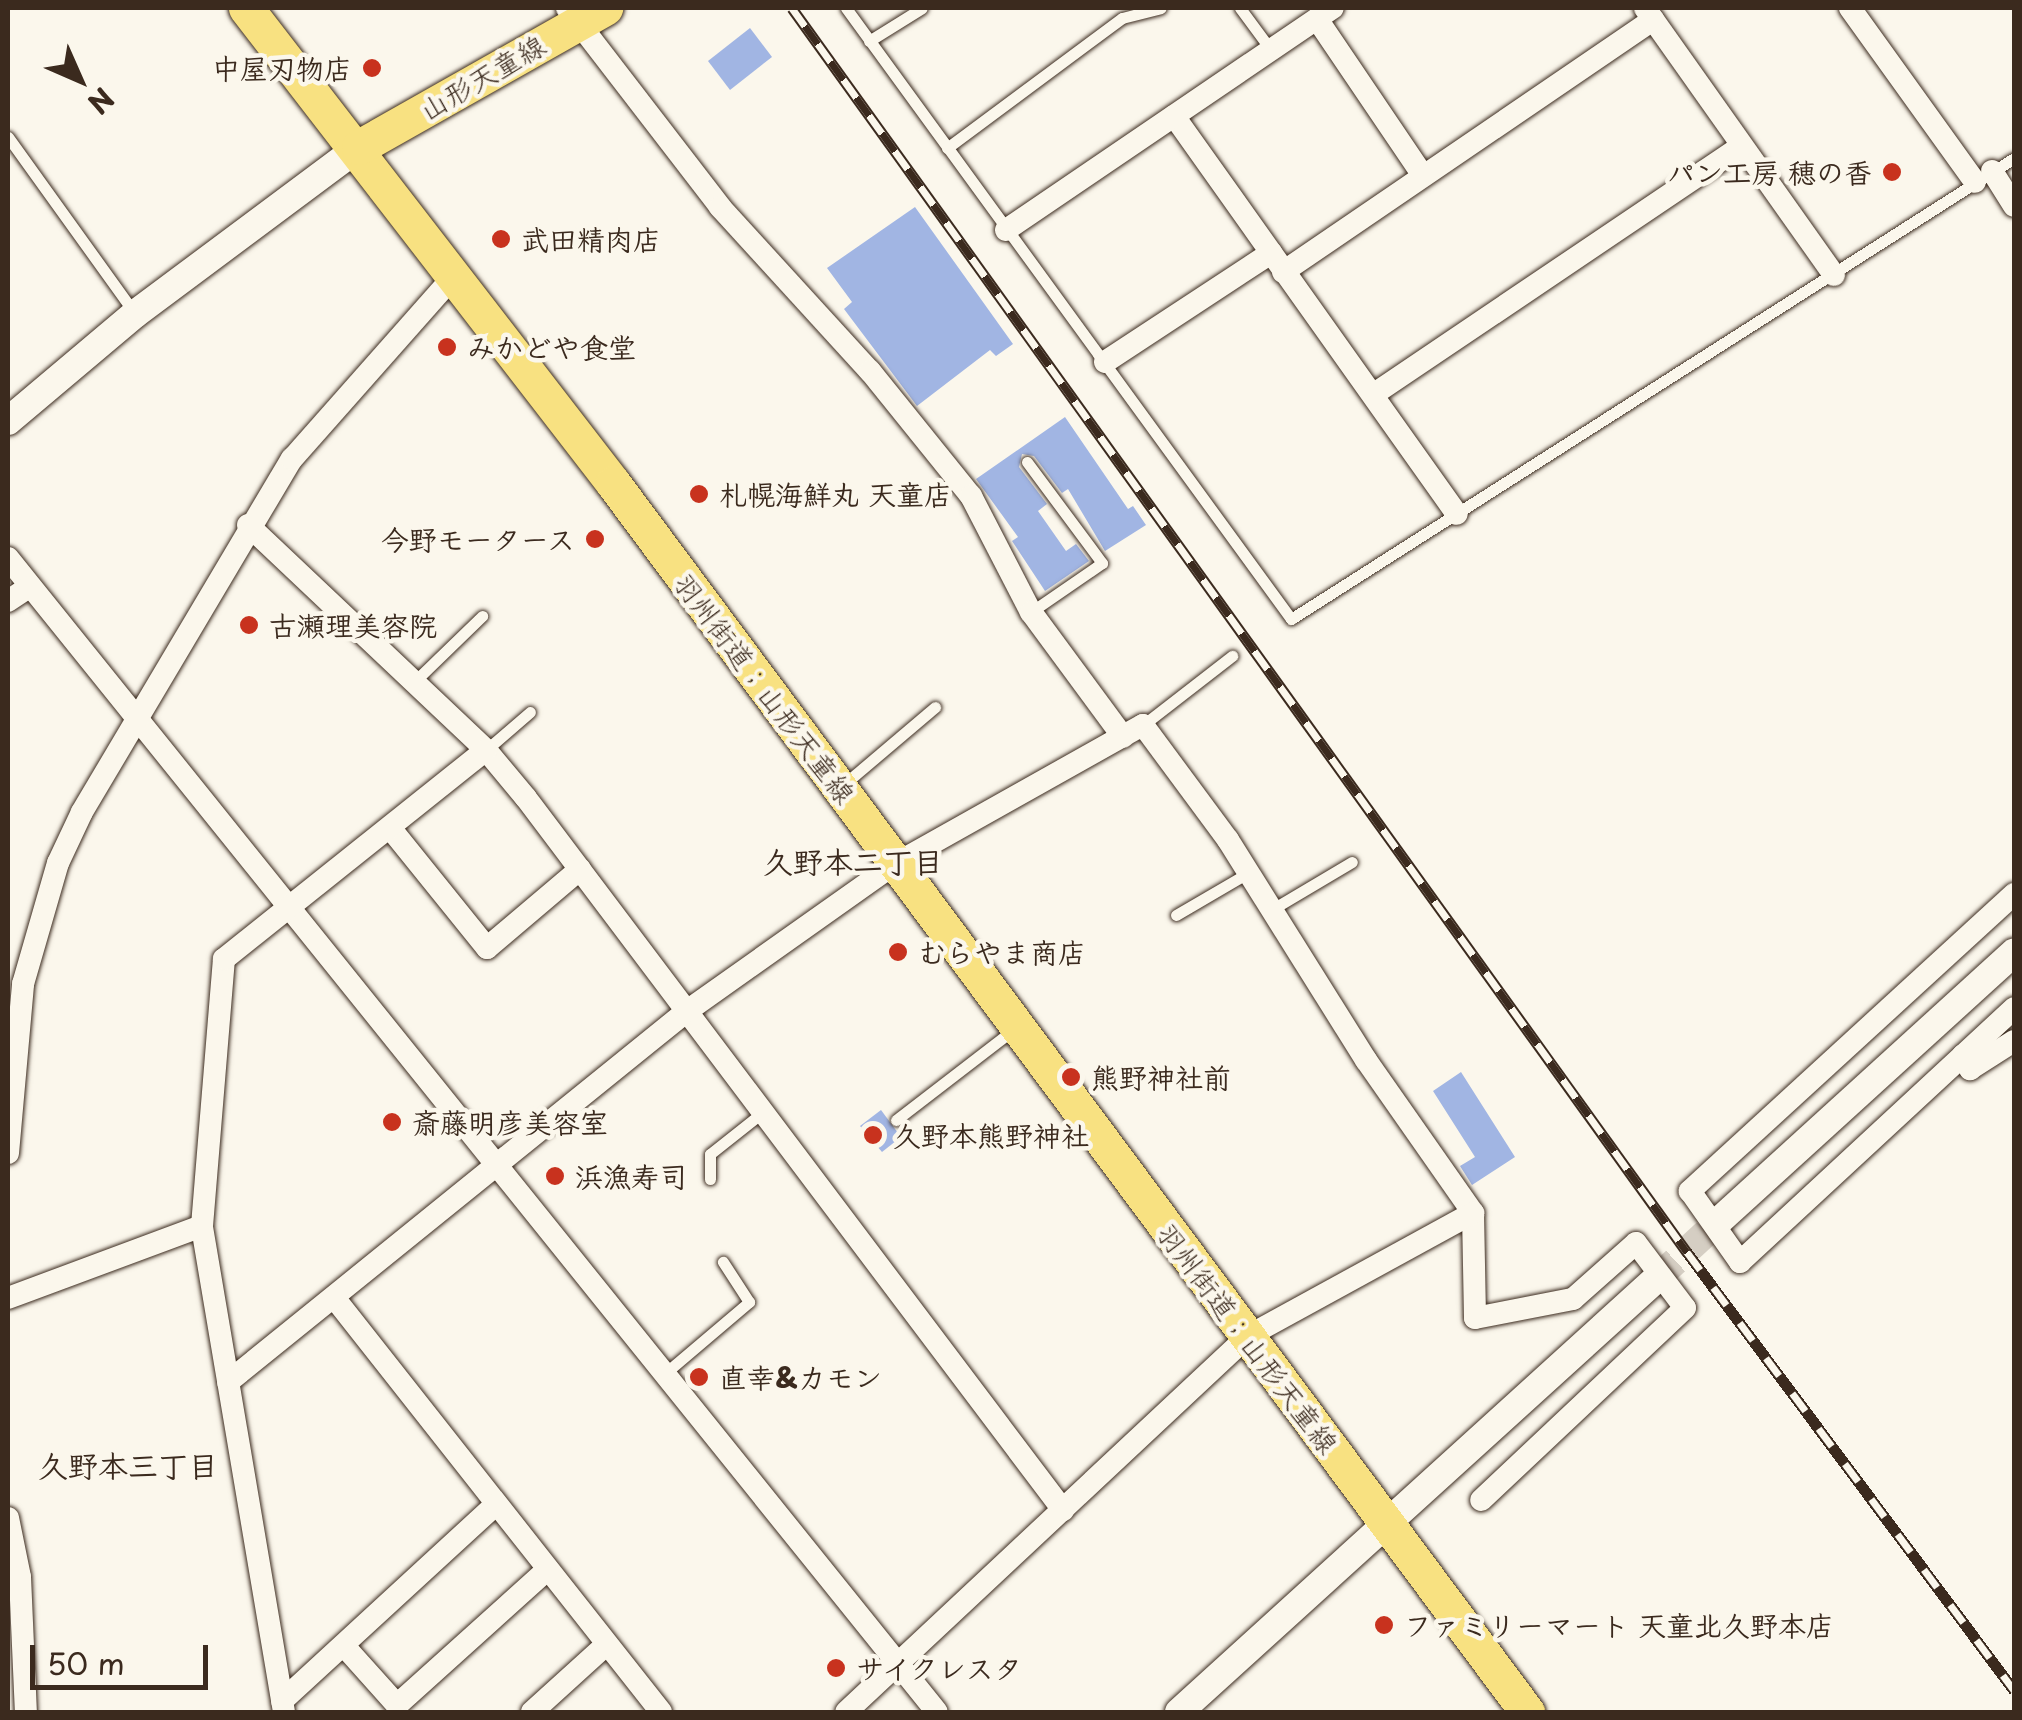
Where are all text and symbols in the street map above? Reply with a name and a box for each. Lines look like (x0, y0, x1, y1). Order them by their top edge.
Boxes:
street label: 山形天童線 (413, 27, 551, 127)
north arrow (30, 30, 130, 130)
place label: 中屋刃物店 (212, 51, 352, 85)
marker: 中屋刃物店 (361, 57, 383, 79)
text: N (79, 79, 125, 125)
place label: パン工房 穂の香 (1667, 155, 1872, 189)
marker: パン工房 穂の香 (1881, 161, 1903, 183)
place label: 武田精肉店 (521, 222, 661, 256)
marker: 武田精肉店 (490, 228, 512, 250)
place label: みかどや食堂 (467, 330, 635, 364)
marker: みかどや食堂 (436, 336, 458, 358)
place label: 札幌海鮮丸 天童店 (719, 477, 952, 511)
marker: 札幌海鮮丸 天童店 (688, 483, 710, 505)
place label: 今野モータース (379, 522, 575, 556)
marker: 今野モータース (584, 528, 606, 550)
street label: 羽州街道；山形天童線 (667, 566, 863, 810)
place label: 古瀬理美容院 (269, 608, 437, 642)
marker: 古瀬理美容院 (238, 614, 260, 636)
district label: 久野本二丁目 (763, 843, 943, 879)
place label: むらやま商店 (918, 935, 1086, 969)
marker: むらやま商店 (887, 941, 909, 963)
place label: 熊野神社前 (1091, 1060, 1231, 1094)
marker: 熊野神社前 (1060, 1066, 1082, 1088)
place label: 斎藤明彦美容室 (412, 1105, 608, 1139)
marker: 斎藤明彦美容室 (381, 1111, 403, 1133)
place label: 久野本熊野神社 (893, 1118, 1089, 1152)
marker: 久野本熊野神社 (862, 1124, 884, 1146)
place label: 浜漁寿司 (575, 1159, 687, 1193)
marker: 浜漁寿司 (544, 1165, 566, 1187)
street label: 羽州街道；山形天童線 (1150, 1216, 1346, 1460)
place label: 直幸&カモン (719, 1360, 882, 1394)
marker: 直幸&カモン (688, 1366, 710, 1388)
district label: 久野本三丁目 (38, 1447, 218, 1483)
place label: ファミリーマート 天童北久野本店 (1404, 1608, 1833, 1642)
marker: ファミリーマート 天童北久野本店 (1373, 1614, 1395, 1636)
scale bar (35, 1625, 212, 1687)
text: 50 m (47, 1640, 125, 1685)
place label: サイクレスタ (856, 1651, 1024, 1685)
marker: サイクレスタ (825, 1657, 847, 1679)

